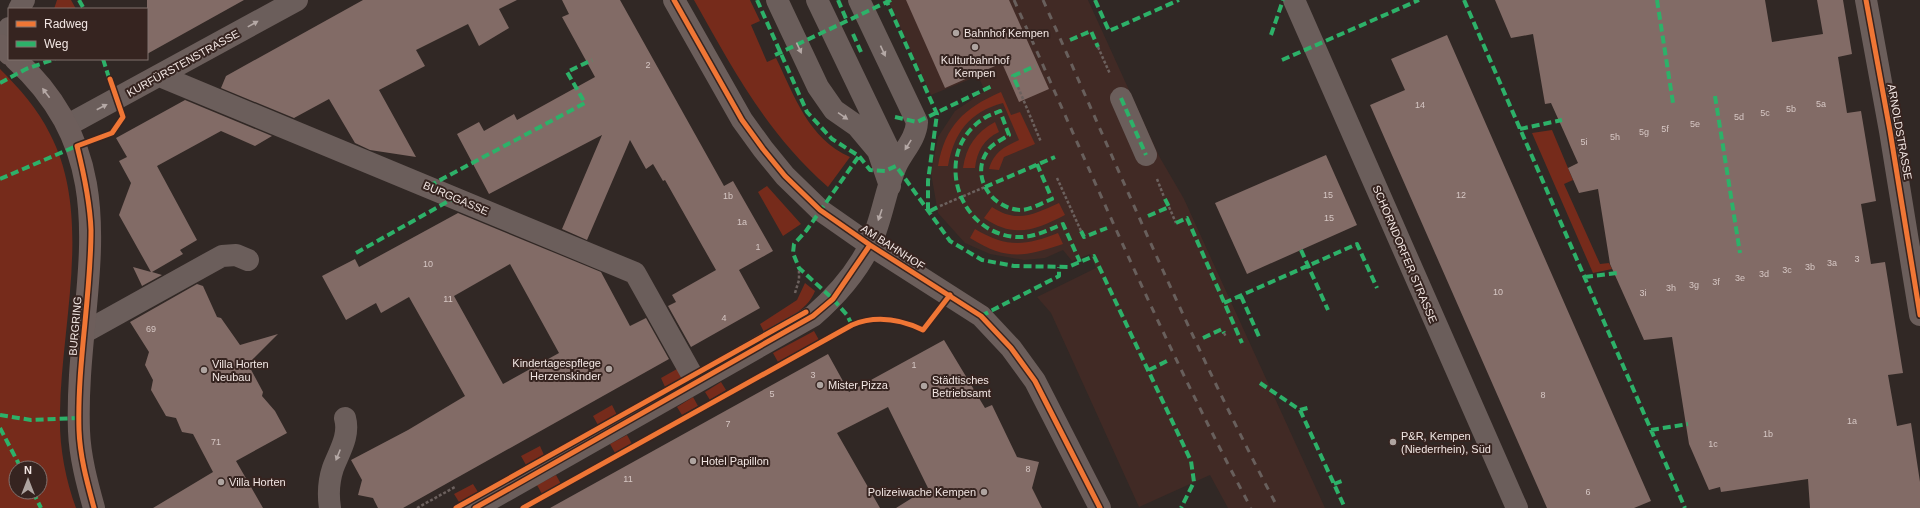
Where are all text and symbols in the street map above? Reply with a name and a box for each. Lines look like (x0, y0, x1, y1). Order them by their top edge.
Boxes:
legend (8, 8, 148, 60)
text: Radweg (44, 17, 88, 31)
one-way arrow (247, 21, 259, 28)
street label: KURFÜRSTENSTRASSE (125, 27, 241, 99)
place label: Bahnhof Kempen (964, 27, 1049, 39)
marker: Bahnhof Kempen (951, 28, 961, 38)
text: Weg (44, 37, 68, 51)
one-way arrow (796, 42, 802, 54)
marker: Kulturbahnhof Kempen (970, 42, 980, 52)
one-way arrow (880, 45, 886, 57)
place label: Kulturbahnhof Kempen (941, 54, 1010, 79)
house number: 2 (645, 60, 651, 70)
street label: ARNOLDSTRASSE (1886, 83, 1914, 181)
one-way arrow (42, 87, 50, 98)
house number: 5a (1816, 99, 1826, 109)
house number: 14 (1415, 100, 1425, 110)
one-way arrow (96, 104, 108, 110)
house number: 5b (1786, 104, 1796, 114)
house number: 5c (1760, 108, 1770, 118)
one-way arrow (838, 112, 848, 120)
house number: 5d (1734, 112, 1744, 122)
house number: 5e (1690, 119, 1700, 129)
house number: 5f (1661, 124, 1669, 134)
house number: 5g (1639, 127, 1649, 137)
house number: 5h (1610, 132, 1620, 142)
house number: 5i (1580, 137, 1588, 147)
one-way arrow (905, 139, 912, 151)
street label: BURGGASSE (422, 179, 490, 217)
street label: SCHORNDORFER STRASSE (1370, 183, 1440, 325)
house number: 15 (1323, 190, 1333, 200)
house number: 12 (1456, 190, 1466, 200)
house number: 1b (723, 191, 733, 201)
one-way arrow (877, 210, 883, 222)
house number: 15 (1324, 213, 1334, 223)
house number: 1a (737, 217, 747, 227)
street label: AM BAHNHOF (859, 222, 927, 272)
house number: 1 (755, 242, 761, 252)
house number: 3 (1854, 254, 1860, 264)
house number: 3a (1827, 258, 1837, 268)
house number: 10 (423, 259, 433, 269)
house number: 3b (1805, 262, 1815, 272)
house number: 3c (1782, 265, 1792, 275)
house number: 3d (1759, 269, 1769, 279)
house number: 3e (1735, 273, 1745, 283)
house number: 3f (1712, 277, 1720, 287)
house number: 3g (1689, 280, 1699, 290)
house number: 3h (1666, 283, 1676, 293)
house number: 10 (1493, 287, 1503, 297)
house number: 3i (1639, 288, 1647, 298)
house number: 11 (443, 294, 453, 304)
street label: BURGRING (66, 296, 84, 356)
house number: 4 (721, 313, 727, 323)
house number: 69 (146, 324, 156, 334)
place label: Kindertagespflege Herzenskinder (512, 357, 601, 382)
place label: Villa Horten Neubau (212, 358, 269, 383)
house number: 1 (911, 360, 917, 370)
marker: Kindertagespflege Herzenskinder (604, 364, 614, 374)
marker: Villa Horten Neubau (199, 365, 209, 375)
house number: 3 (810, 370, 816, 380)
place label: Städtisches Betriebsamt (932, 374, 991, 399)
place label: Mister Pizza (828, 379, 889, 391)
marker: Mister Pizza (815, 380, 825, 390)
marker: Städtisches Betriebsamt (919, 381, 929, 391)
house number: 5 (769, 389, 775, 399)
house number: 8 (1540, 390, 1546, 400)
house number: 1a (1847, 416, 1857, 426)
house number: 7 (725, 419, 731, 429)
house number: 1b (1763, 429, 1773, 439)
place label: P&R, Kempen (Niederrhein), Süd (1401, 430, 1491, 455)
house number: 71 (211, 437, 221, 447)
marker: P&R, Kempen (Niederrhein), Süd (1388, 437, 1398, 447)
house number: 1c (1708, 439, 1718, 449)
one-way arrow (335, 450, 341, 462)
place label: Hotel Papillon (701, 455, 769, 467)
marker: Hotel Papillon (688, 456, 698, 466)
north arrow (8, 460, 48, 500)
text: N (24, 464, 32, 476)
house number: 8 (1025, 464, 1031, 474)
house number: 11 (623, 474, 633, 484)
place label: Villa Horten (229, 476, 286, 488)
marker: Villa Horten (216, 477, 226, 487)
place label: Polizeiwache Kempen (868, 486, 976, 498)
marker: Polizeiwache Kempen (979, 487, 989, 497)
house number: 6 (1585, 487, 1591, 497)

